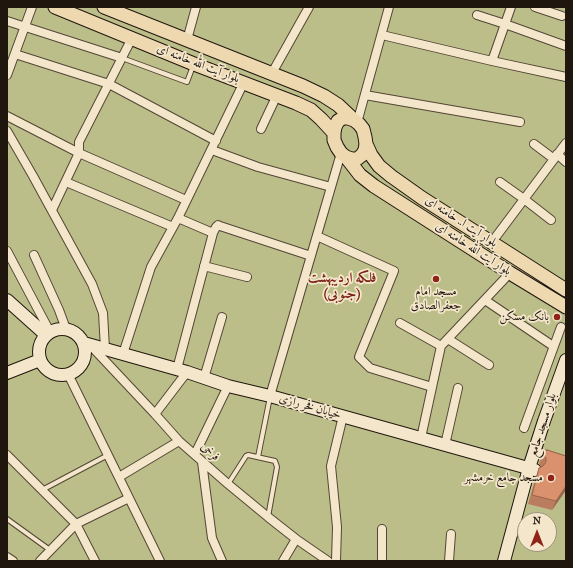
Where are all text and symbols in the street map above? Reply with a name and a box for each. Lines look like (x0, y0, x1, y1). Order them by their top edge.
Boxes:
street label: بلوار آیت الله خامنه ای (155, 42, 241, 86)
street label: بلوار آیت ا.. خامنه ای (422, 193, 500, 251)
street label: بلوار آیت الله خامنه ای (432, 219, 514, 279)
district label: فلکه اردیبهشت (جنوبی) (308, 271, 376, 304)
marker: مسجد امام جعفرالصادق (431, 274, 441, 284)
place label: مسجد امام جعفرالصادق (411, 285, 461, 313)
place label: بانک مسکن (500, 310, 549, 324)
marker: بانک مسکن (552, 312, 562, 322)
street label: خیابان فخر رازی (277, 391, 343, 423)
street label: بلوار مسجد جامع (526, 391, 560, 459)
street label: فرخی (197, 440, 223, 464)
place label: مسجد جامع خرمشهر (464, 471, 543, 485)
marker: مسجد جامع خرمشهر (546, 473, 556, 483)
north arrow (517, 512, 557, 552)
text: N (533, 514, 541, 527)

